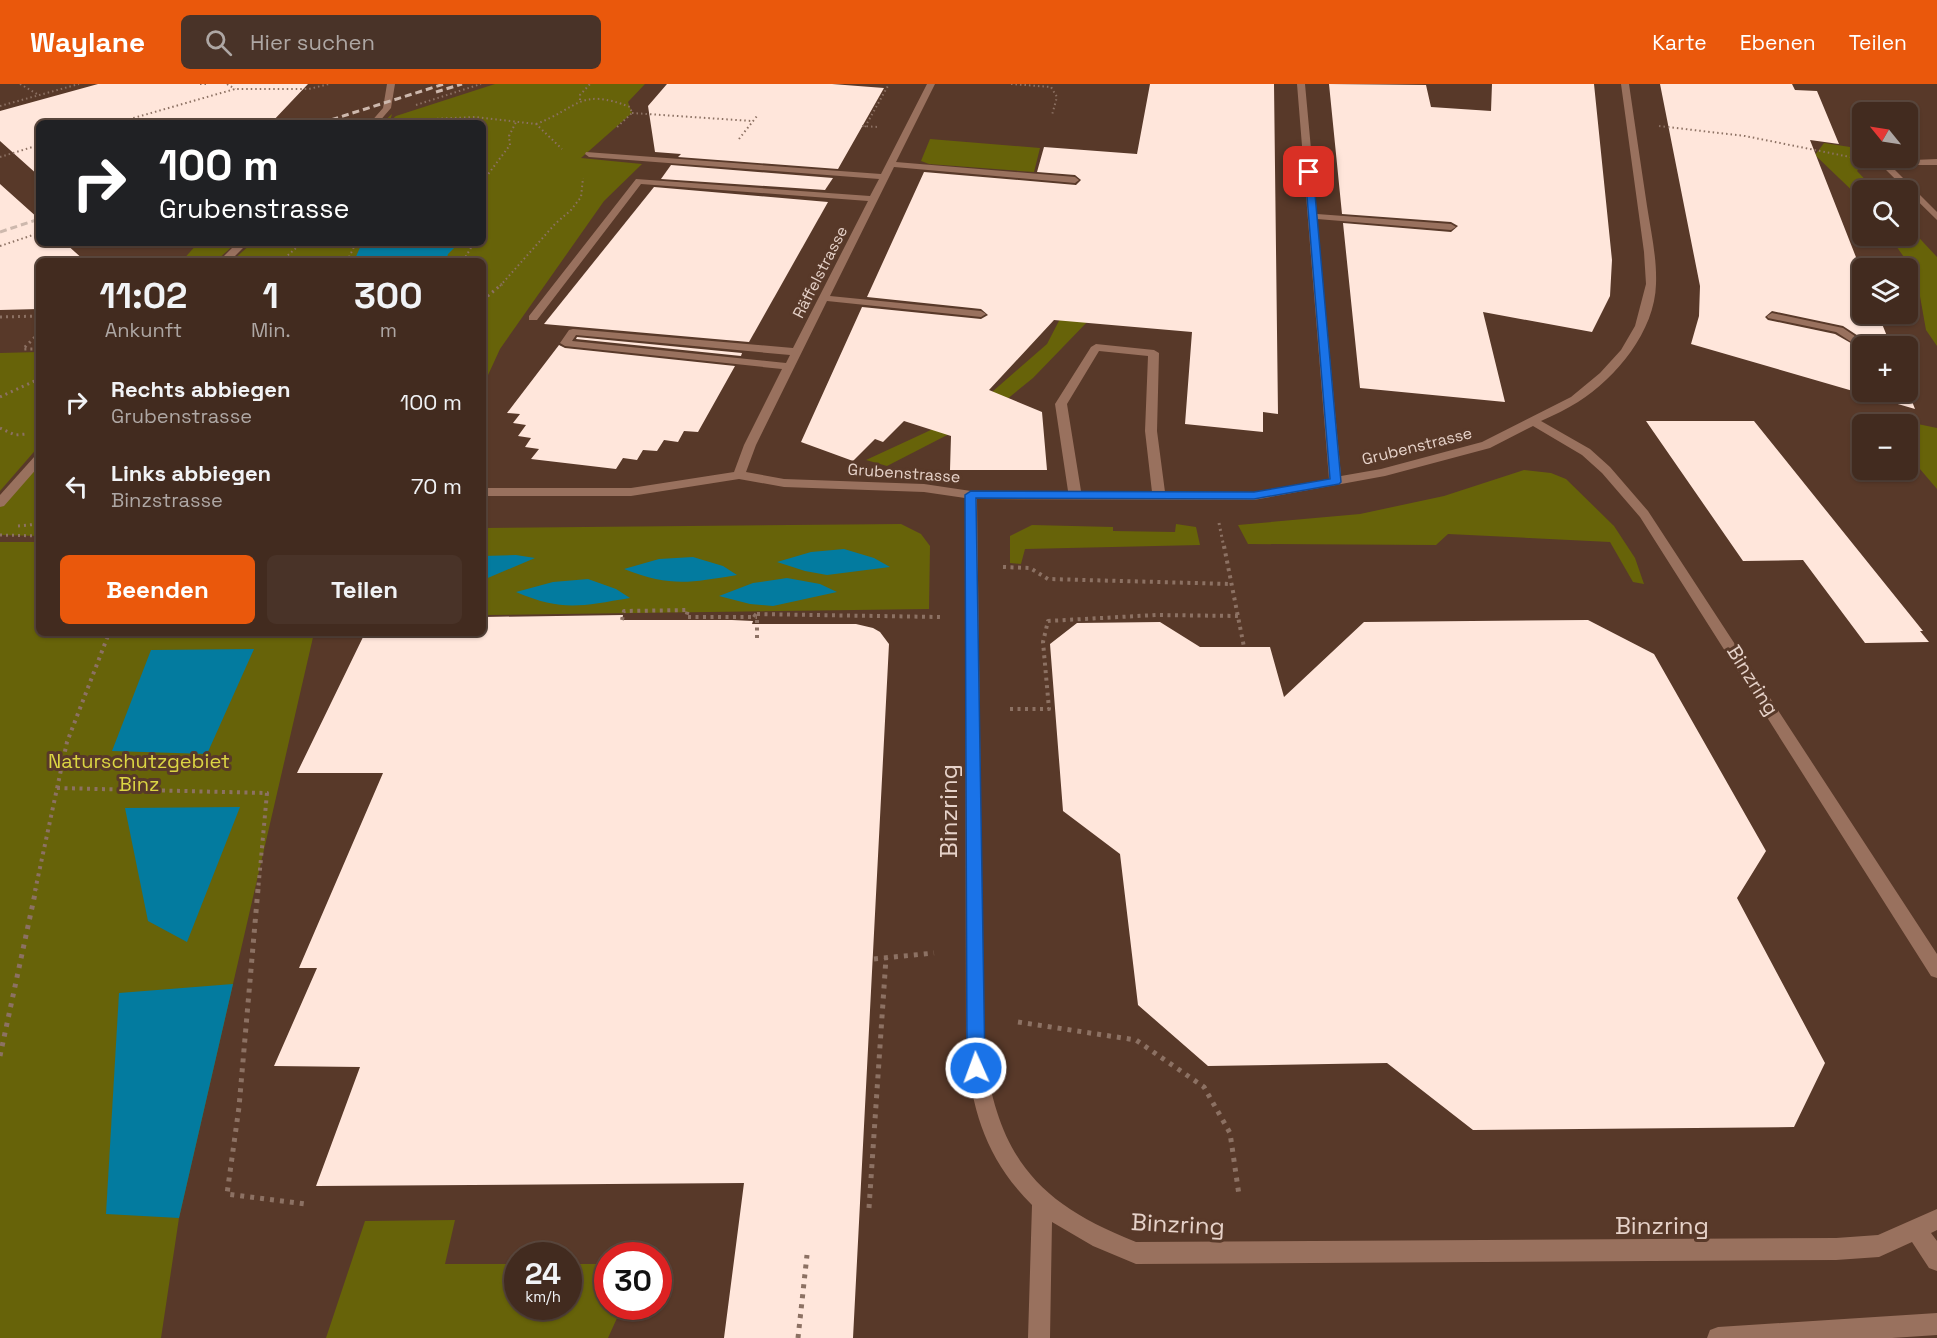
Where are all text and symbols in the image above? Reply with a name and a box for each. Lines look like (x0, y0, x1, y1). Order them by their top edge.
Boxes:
search box (181, 15, 601, 69)
text: Waylane (30, 24, 145, 60)
icon: search (202, 26, 235, 59)
text: Hier suchen (250, 28, 375, 56)
text: Karte (1652, 29, 1707, 56)
text: Ebenen (1740, 29, 1816, 56)
text: Teilen (1849, 29, 1907, 56)
north arrow (1852, 102, 1918, 168)
map controls (1852, 102, 1918, 480)
text: 100 m (159, 139, 279, 192)
icon: right (60, 144, 138, 222)
pin (1283, 146, 1334, 197)
icon: arrive (1292, 155, 1325, 188)
button: search (1852, 180, 1918, 246)
text: Grubenstrasse (159, 191, 349, 226)
street label: Räffelstrasse (788, 222, 852, 322)
button: layers (1852, 258, 1918, 324)
text: 11:02 (99, 273, 187, 319)
text: 1 (263, 273, 279, 319)
text: 300 (354, 273, 423, 319)
text: Ankunft (105, 317, 182, 343)
text: Min. (251, 317, 290, 343)
text: m (380, 317, 397, 343)
button: + (1852, 336, 1918, 402)
text: Rechts abbiegen (111, 375, 291, 403)
icon: right (60, 386, 93, 419)
text: 100 m (400, 388, 462, 416)
text: Grubenstrasse (111, 403, 252, 429)
button: − (1852, 414, 1918, 480)
street label: Grubenstrasse (1360, 422, 1474, 470)
text: Links abbiegen (111, 459, 271, 487)
street label: Grubenstrasse (847, 459, 961, 487)
icon: left (60, 470, 93, 503)
text: 70 m (411, 472, 462, 500)
text: Binzstrasse (111, 487, 223, 513)
button: Beenden (60, 555, 255, 624)
button: Teilen (267, 555, 462, 624)
street label: Binzring (1721, 640, 1785, 720)
park label: Naturschutzgebiet Binz (48, 748, 230, 797)
street label: Binzring (933, 764, 964, 858)
position arrow (944, 1036, 1008, 1100)
street label: Binzring (1130, 1206, 1226, 1242)
street label: Binzring (1615, 1210, 1709, 1241)
speed limit sign: 30 (594, 1242, 672, 1320)
text: 24 (525, 1254, 561, 1293)
text: km/h (525, 1287, 561, 1306)

